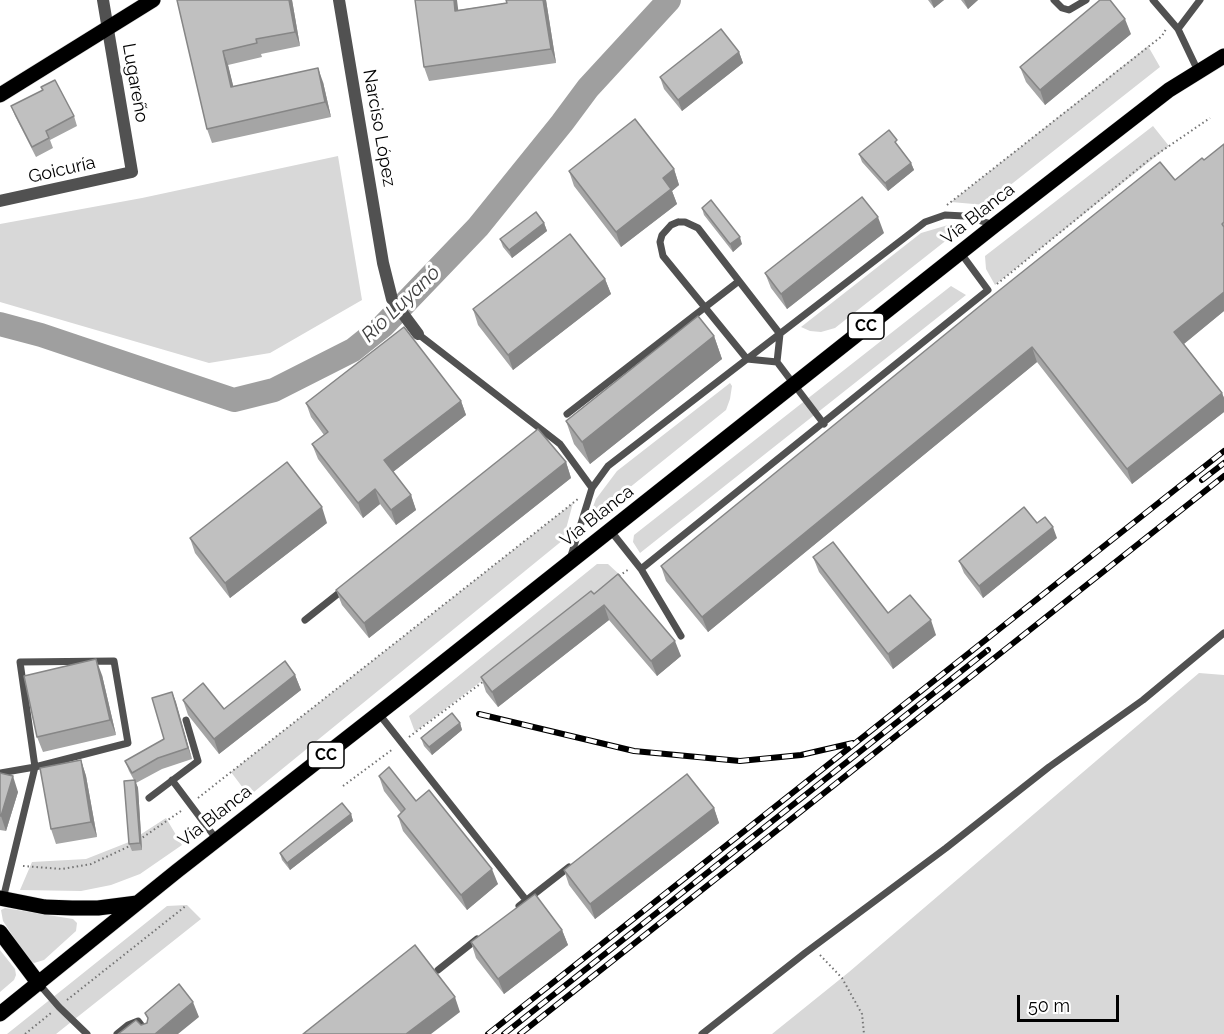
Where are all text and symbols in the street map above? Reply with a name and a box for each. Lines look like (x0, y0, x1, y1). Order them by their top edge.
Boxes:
street label: Lugareño (117, 42, 153, 124)
street label: Narciso López (358, 68, 400, 188)
street label: Goicuría (26, 152, 98, 188)
street label: Vía Blanca (937, 179, 1019, 249)
water label: Río Luyanó (357, 261, 445, 347)
road number: CC (848, 313, 884, 339)
street label: Vía Blanca (556, 481, 638, 551)
road number: CC (308, 742, 344, 768)
street label: Vía Blanca (174, 781, 256, 851)
scale bar (1020, 983, 1122, 1021)
text: 50 m (1028, 995, 1070, 1016)

